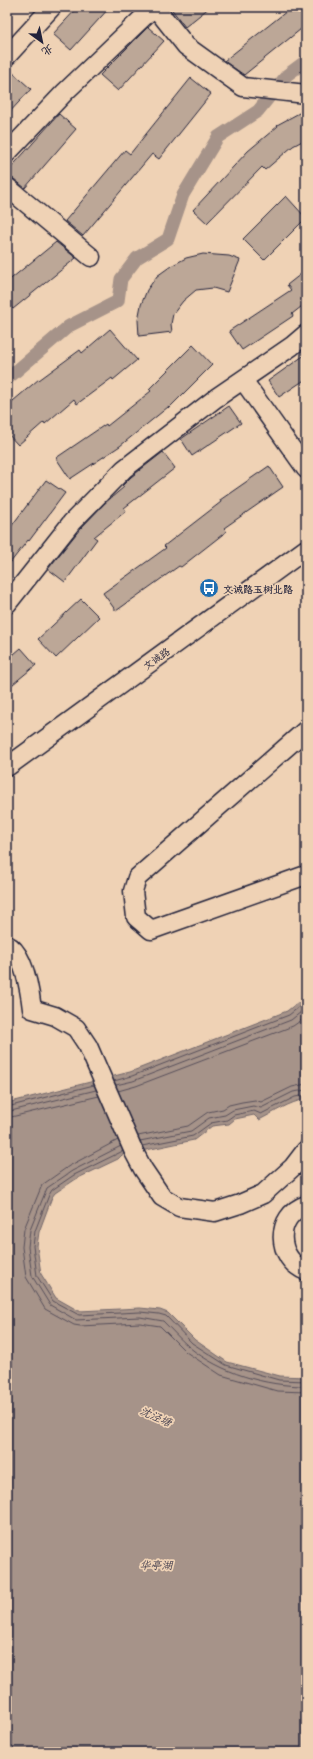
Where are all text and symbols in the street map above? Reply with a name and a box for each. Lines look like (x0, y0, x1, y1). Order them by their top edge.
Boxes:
north arrow (22, 22, 62, 62)
text: 北 (38, 41, 57, 61)
bus stop icon: 文诚路玉树北路 (198, 577, 220, 599)
place label: 文诚路玉树北路 (223, 581, 293, 596)
street label: 文诚路 (139, 643, 173, 673)
water label: 沈泾塘 (137, 1402, 175, 1431)
water label: 华亭湖 (140, 1556, 173, 1573)

